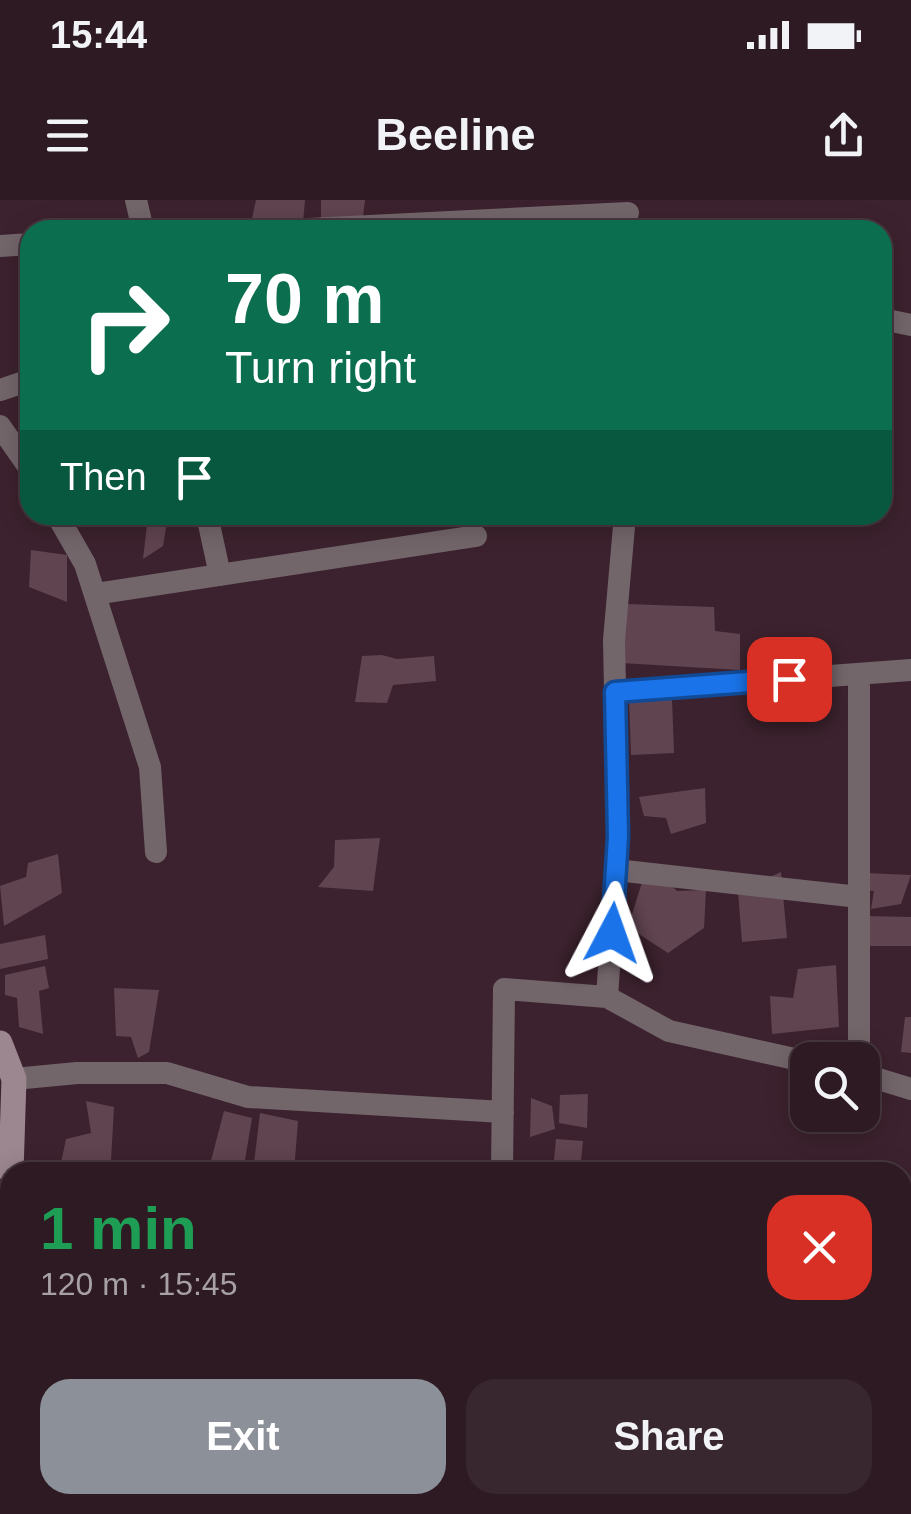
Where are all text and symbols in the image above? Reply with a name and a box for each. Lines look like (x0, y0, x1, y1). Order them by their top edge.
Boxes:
text: 15:44 (50, 14, 147, 56)
icon: menu (40, 108, 95, 163)
icon: share (816, 108, 871, 163)
text: Beeline (375, 109, 536, 160)
icon: right (60, 260, 190, 390)
text: 70 m (225, 260, 385, 338)
text: Turn right (225, 342, 416, 393)
icon: arrive (167, 450, 222, 505)
text: Then (60, 456, 147, 498)
pin (747, 637, 832, 722)
icon: arrive (762, 652, 817, 707)
position arrow (560, 881, 664, 985)
map controls (790, 1042, 880, 1132)
button: search (790, 1042, 880, 1132)
text: 1 min (40, 1195, 197, 1262)
button: close (767, 1195, 872, 1300)
text: 120 m · 15:45 (40, 1266, 237, 1302)
button: Exit (40, 1379, 446, 1494)
button: Share (466, 1379, 872, 1494)

